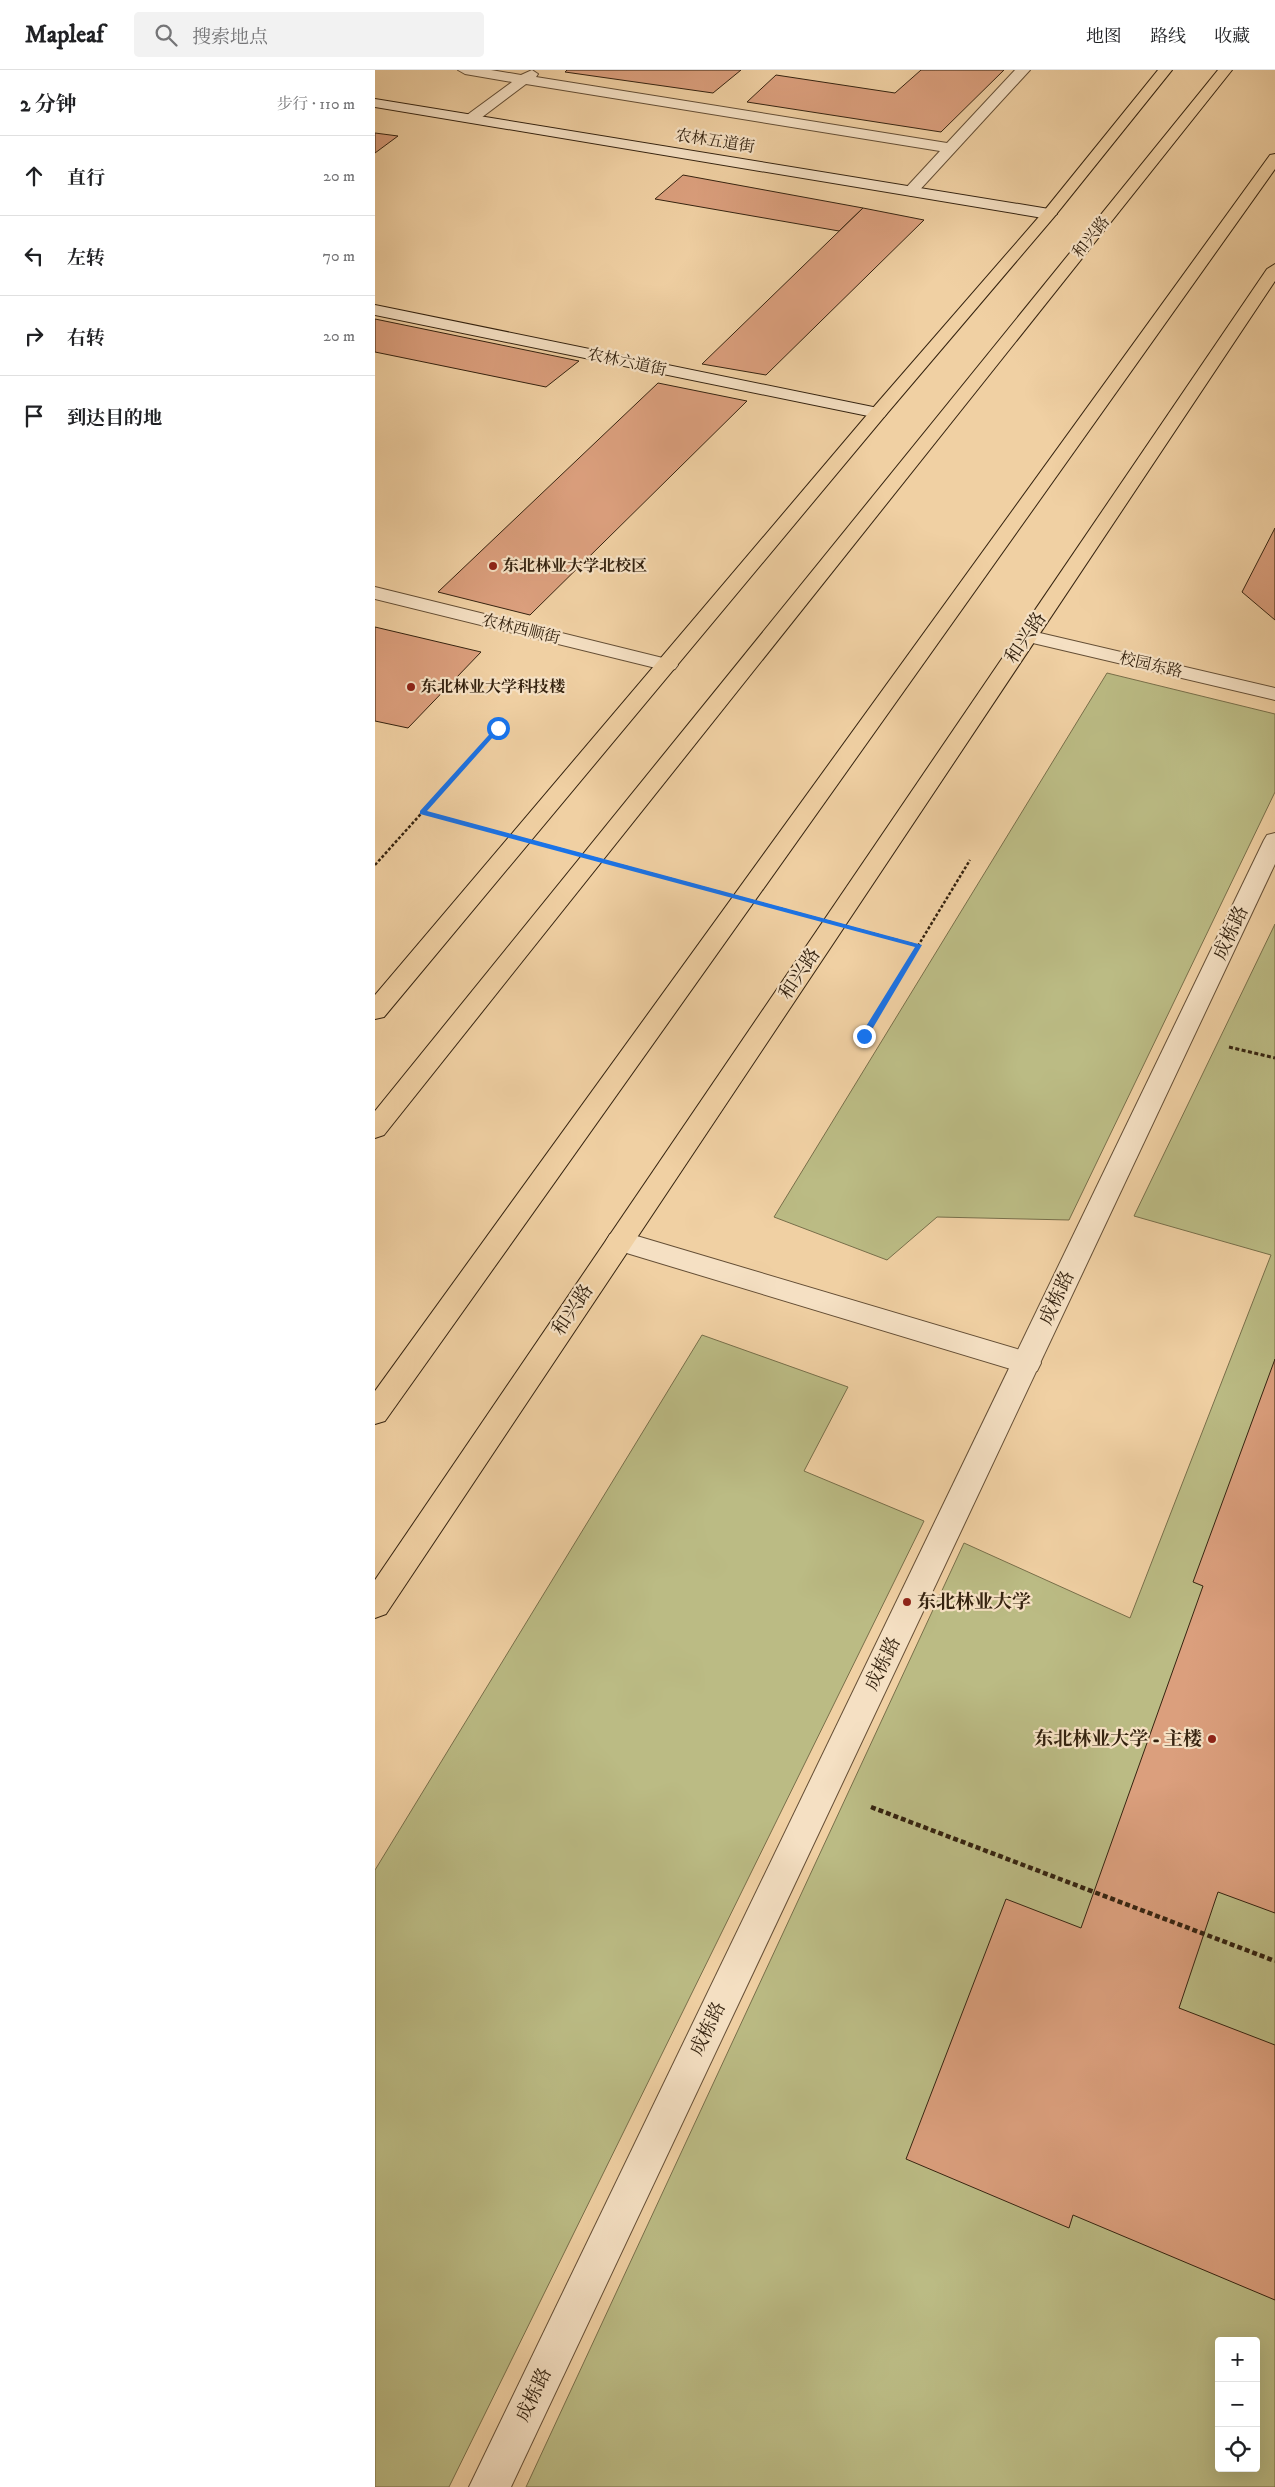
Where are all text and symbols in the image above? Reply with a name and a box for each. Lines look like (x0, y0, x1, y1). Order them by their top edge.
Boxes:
search box (134, 12, 484, 57)
text: Mapleaf (25, 20, 104, 50)
icon: search (152, 21, 180, 49)
text: 搜索地点 (192, 26, 268, 49)
text: 地图 (1086, 26, 1122, 48)
text: 路线 (1150, 26, 1186, 48)
text: 收藏 (1214, 26, 1250, 48)
text: 2 分钟 (20, 92, 77, 118)
text: 步行 · 110 m (277, 94, 355, 114)
street label: 农林五道街 (674, 125, 756, 157)
icon: ahead (20, 162, 48, 190)
text: 20 m (323, 166, 355, 186)
text: 直行 (67, 167, 105, 190)
street label: 和兴路 (1068, 212, 1114, 262)
icon: left (20, 242, 48, 270)
text: 70 m (323, 246, 355, 266)
text: 左转 (67, 247, 105, 270)
icon: right (20, 322, 48, 350)
text: 20 m (323, 326, 355, 346)
text: 右转 (67, 327, 105, 350)
street label: 农林六道街 (586, 344, 668, 380)
icon: arrive (20, 402, 48, 430)
text: 到达目的地 (67, 407, 162, 430)
place label: 东北林业大学北校区 (503, 556, 647, 576)
marker: 东北林业大学北校区 (487, 560, 499, 572)
street label: 和兴路 (1001, 608, 1051, 668)
street label: 农林西顺街 (480, 610, 562, 648)
street label: 校园东路 (1118, 648, 1184, 682)
place label: 东北林业大学科技楼 (421, 677, 565, 697)
marker: 东北林业大学科技楼 (405, 681, 417, 693)
route start (487, 717, 510, 740)
street label: 成栋路 (1209, 902, 1253, 964)
street label: 和兴路 (775, 944, 825, 1004)
route end (853, 1025, 876, 1048)
street label: 成栋路 (1035, 1267, 1079, 1329)
street label: 和兴路 (548, 1280, 598, 1340)
place label: 东北林业大学 (917, 1591, 1031, 1614)
marker: 东北林业大学 (901, 1596, 913, 1608)
street label: 成栋路 (860, 1633, 906, 1695)
place label: 东北林业大学 - 主楼 (1034, 1728, 1202, 1751)
marker: 东北林业大学 - 主楼 (1206, 1733, 1218, 1745)
street label: 成栋路 (685, 1998, 731, 2060)
map controls (1215, 2337, 1260, 2472)
button: + (1215, 2337, 1260, 2382)
street label: 成栋路 (511, 2364, 557, 2426)
button: − (1215, 2382, 1260, 2427)
button: locate (1215, 2427, 1260, 2472)

